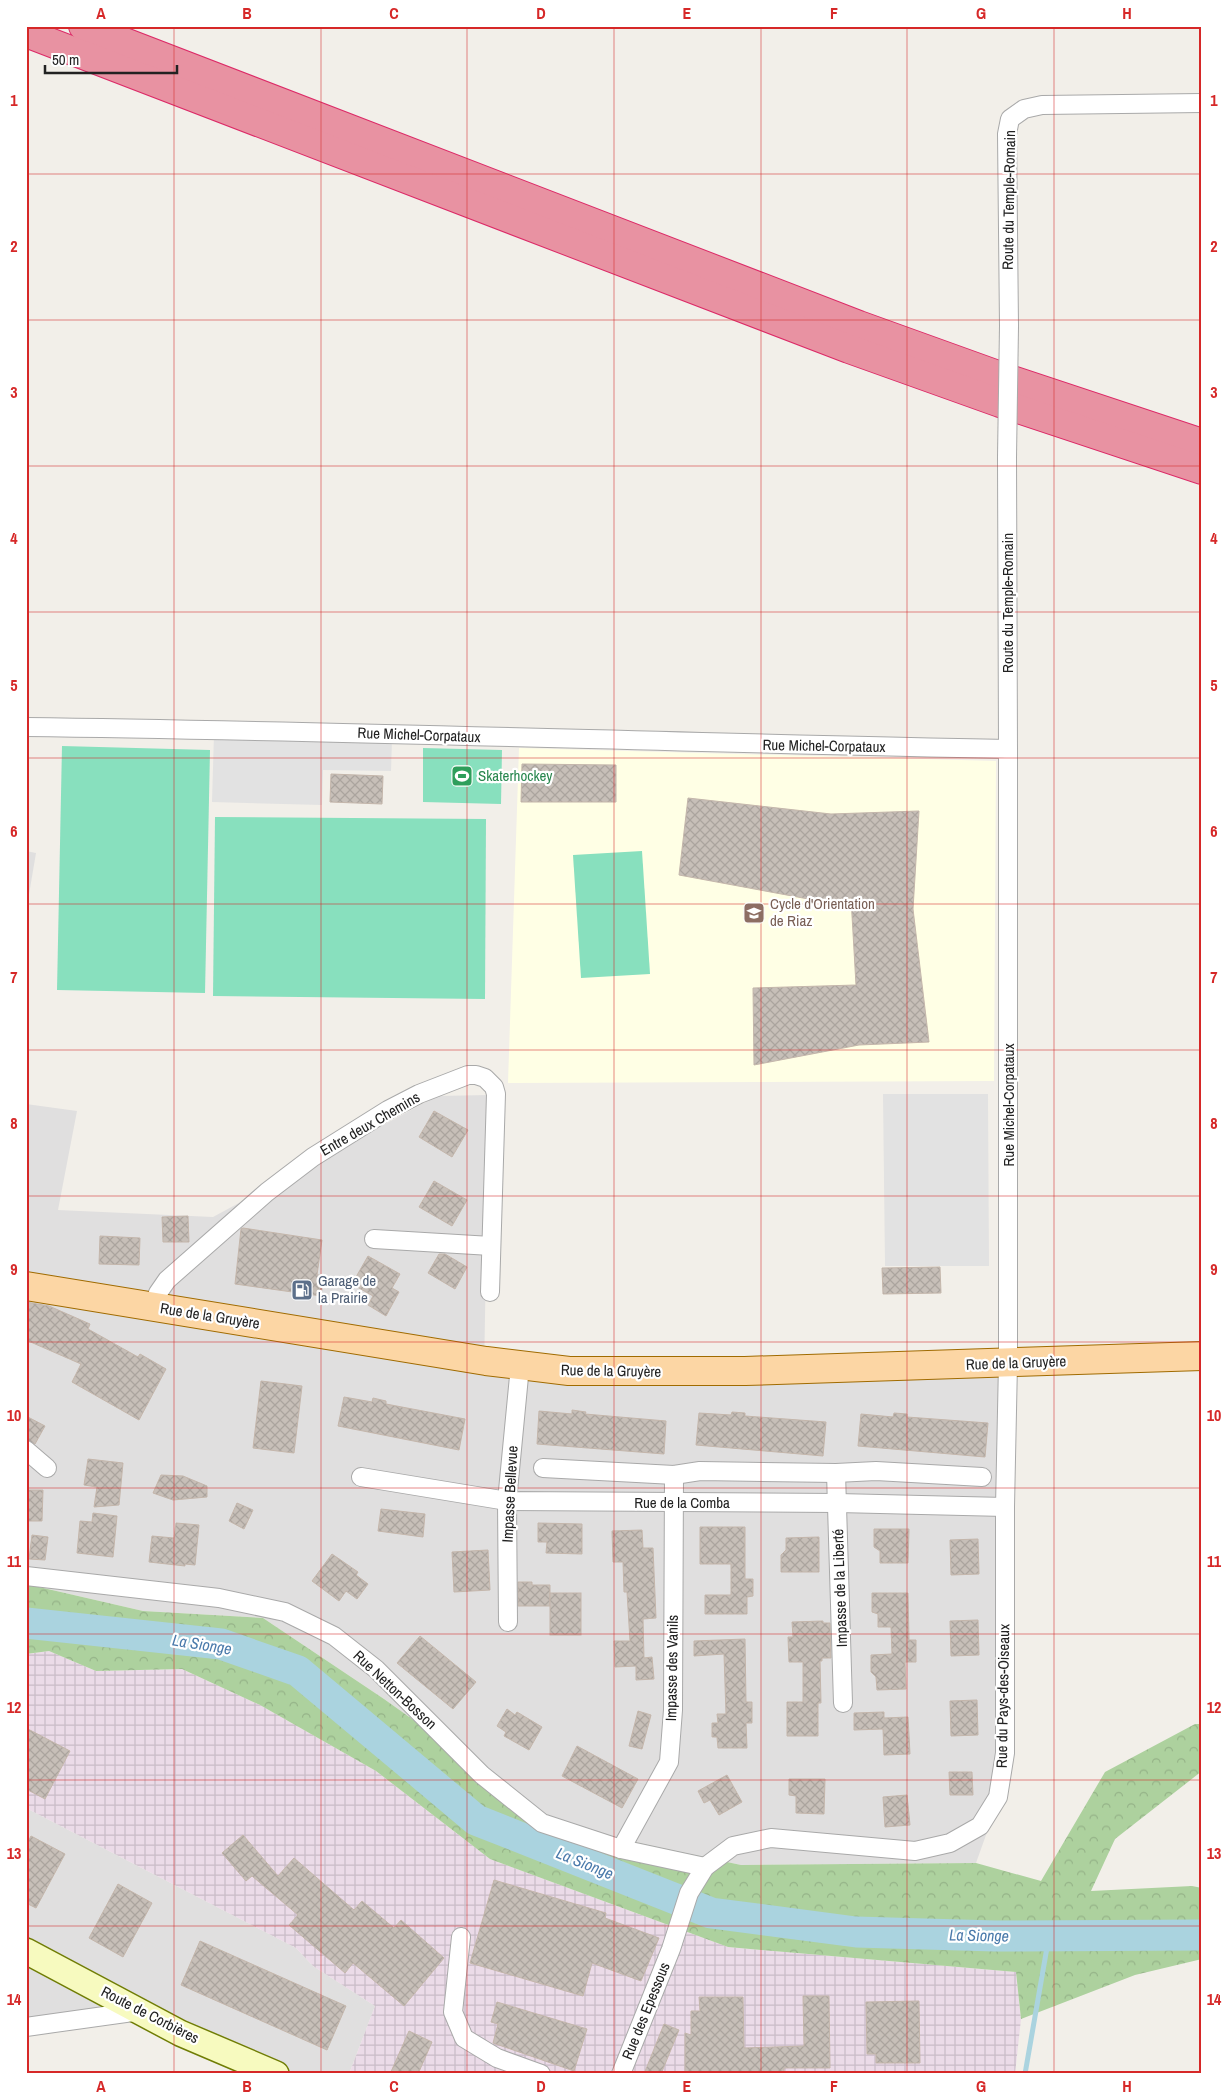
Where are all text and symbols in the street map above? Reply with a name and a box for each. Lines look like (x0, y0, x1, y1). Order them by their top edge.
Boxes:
text: A (96, 2, 106, 24)
text: B (242, 2, 252, 24)
text: C (389, 2, 399, 24)
text: D (536, 2, 546, 24)
text: E (683, 2, 692, 24)
text: F (830, 2, 838, 24)
text: G (976, 2, 986, 24)
text: H (1122, 2, 1132, 24)
scale bar (45, 42, 178, 74)
text: 50 m (52, 49, 79, 70)
text: 1 (10, 89, 18, 111)
text: 1 (1210, 89, 1218, 111)
street label: Route du Temple-Romain (997, 130, 1020, 270)
text: 2 (10, 235, 18, 257)
text: 2 (1210, 235, 1218, 257)
text: 3 (10, 381, 18, 403)
text: 3 (1210, 381, 1218, 403)
text: 4 (10, 527, 18, 549)
text: 4 (1210, 527, 1218, 549)
street label: Route du Temple-Romain (997, 533, 1018, 673)
text: 5 (10, 674, 18, 696)
text: 5 (1210, 674, 1218, 696)
street label: Rue Michel-Corpataux (357, 722, 482, 747)
street label: Rue Michel-Corpataux (762, 734, 887, 757)
sports icon: Skaterhockey (450, 764, 474, 788)
place label: Skaterhockey (478, 765, 553, 786)
text: 6 (10, 820, 18, 842)
text: 6 (1210, 820, 1218, 842)
place label: Cycle d'Orientation de Riaz (770, 893, 875, 931)
school or university icon: Cycle d'Orientation de Riaz (742, 901, 766, 925)
text: 7 (10, 966, 18, 988)
text: 7 (1210, 966, 1218, 988)
street label: Rue Michel-Corpataux (998, 1043, 1019, 1167)
street label: Entre deux Chemins (316, 1086, 424, 1161)
text: 8 (10, 1112, 18, 1134)
text: 8 (1210, 1112, 1218, 1134)
text: 9 (10, 1258, 18, 1280)
text: 9 (1210, 1258, 1218, 1280)
place label: Garage de la Prairie (318, 1270, 376, 1308)
fuel station icon: Garage de la Prairie (290, 1278, 314, 1302)
street label: Rue de la Gruyère (159, 1297, 262, 1334)
street label: Rue de la Gruyère (965, 1350, 1067, 1375)
street label: Rue de la Gruyère (561, 1359, 662, 1382)
text: 10 (7, 1404, 21, 1426)
text: 10 (1207, 1404, 1221, 1426)
street label: Impasse Bellevue (496, 1445, 523, 1543)
street label: Rue de la Comba (634, 1492, 730, 1513)
street label: Impasse de la Liberté (827, 1528, 852, 1647)
text: 11 (7, 1550, 22, 1572)
text: 11 (1207, 1550, 1222, 1572)
street label: Impasse des Vanils (660, 1615, 683, 1721)
street label: Rue du Pays-des-Oiseaux (991, 1623, 1014, 1768)
water label: La Sionge (171, 1628, 233, 1660)
street label: Rue Netton-Bosson (349, 1645, 442, 1734)
text: 12 (7, 1696, 21, 1718)
text: 12 (1207, 1696, 1221, 1718)
text: 13 (7, 1842, 21, 1864)
water label: La Sionge (553, 1842, 617, 1884)
text: 13 (1207, 1842, 1221, 1864)
water label: La Sionge (949, 1923, 1009, 1947)
street label: Rue des Epessous (616, 1959, 675, 2063)
street label: Route de Corbières (98, 1981, 203, 2048)
text: 14 (7, 1988, 22, 2010)
text: 14 (1207, 1988, 1222, 2010)
text: A (96, 2075, 106, 2097)
text: B (242, 2075, 252, 2097)
text: C (389, 2075, 399, 2097)
text: D (536, 2075, 546, 2097)
text: E (683, 2075, 692, 2097)
text: F (830, 2075, 838, 2097)
text: G (976, 2075, 986, 2097)
text: H (1122, 2075, 1132, 2097)

